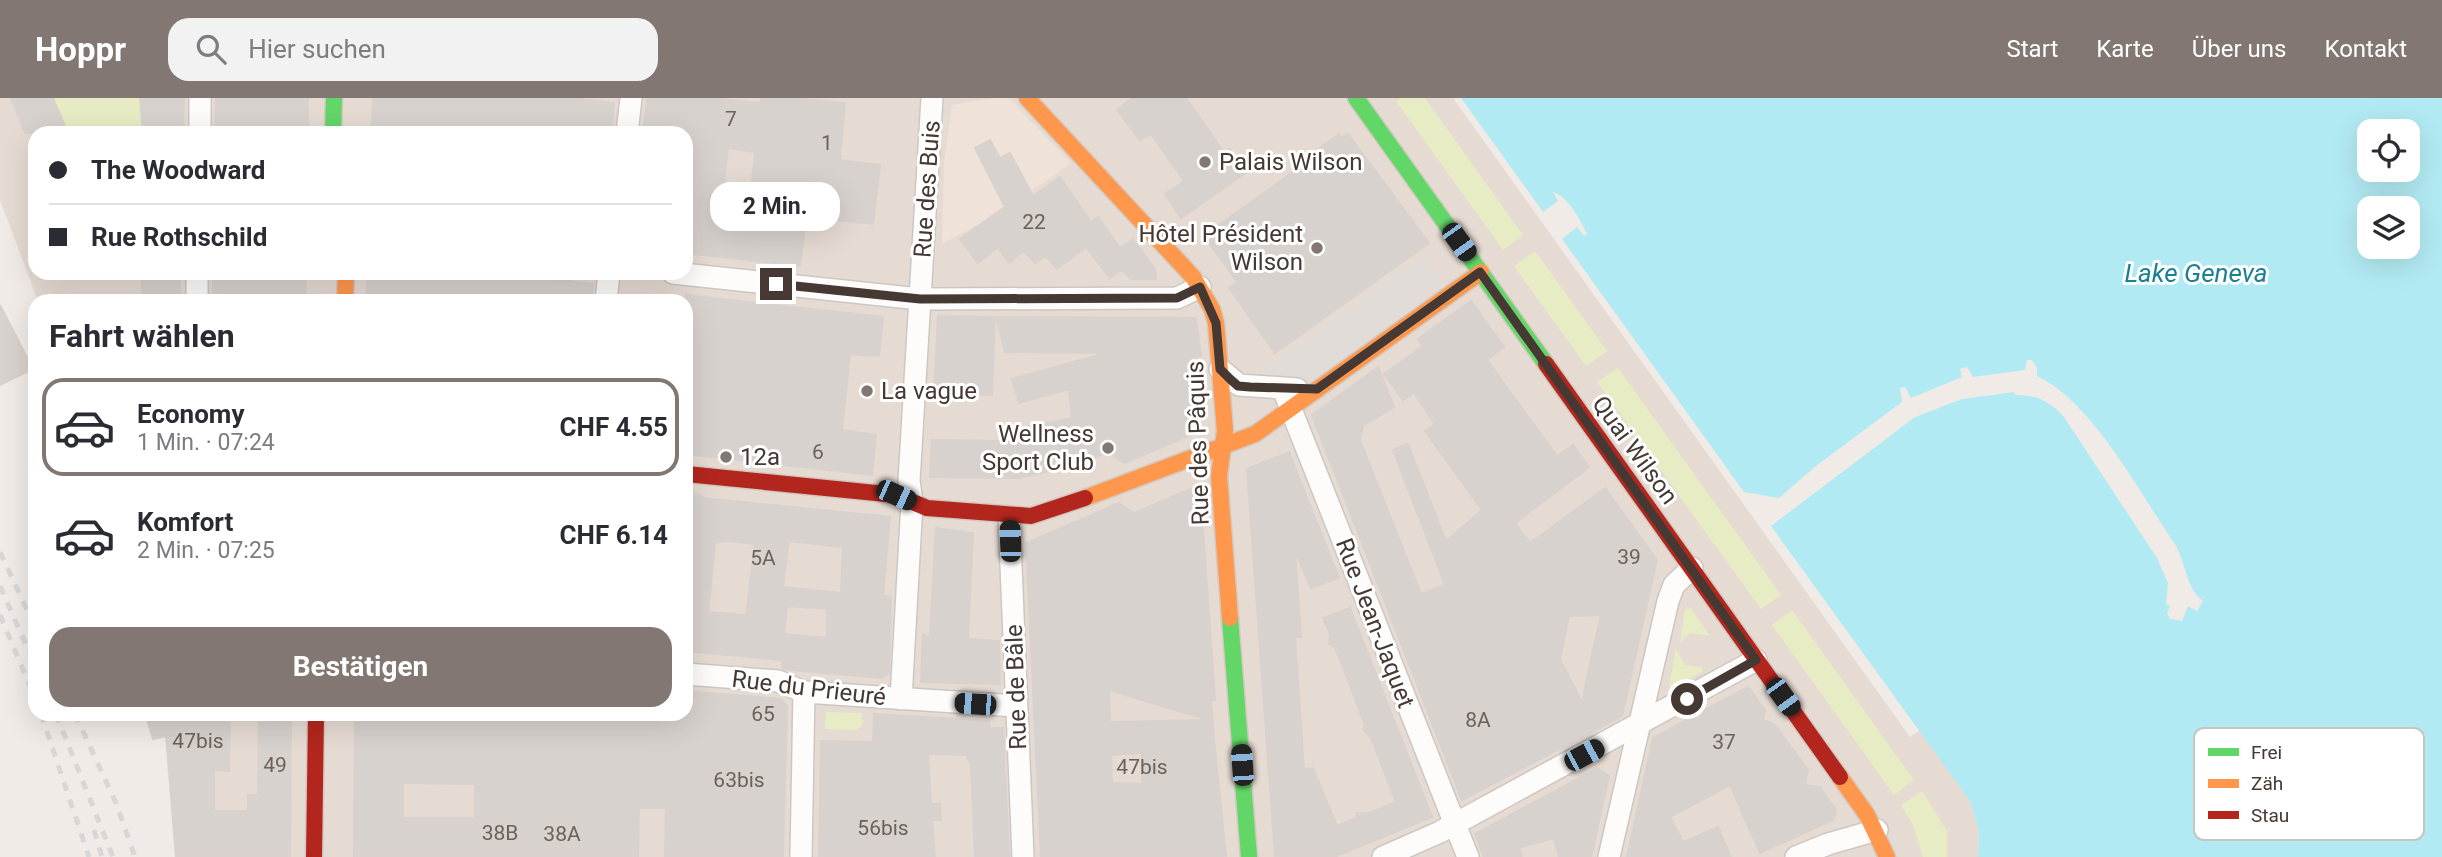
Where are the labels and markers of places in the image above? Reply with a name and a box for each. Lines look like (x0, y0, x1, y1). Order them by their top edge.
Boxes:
place label: Palais Wilson (1219, 148, 1362, 176)
marker: Palais Wilson (1197, 154, 1213, 170)
place label: Hôtel Président Wilson (1138, 220, 1303, 276)
marker: Hôtel Président Wilson (1309, 240, 1325, 256)
place label: La vague (881, 377, 977, 405)
marker: La vague (859, 383, 875, 399)
place label: Wellness Sport Club (982, 420, 1094, 476)
marker: Wellness Sport Club (1100, 440, 1116, 456)
place label: 12a (740, 443, 780, 471)
marker: 12a (718, 449, 734, 465)

